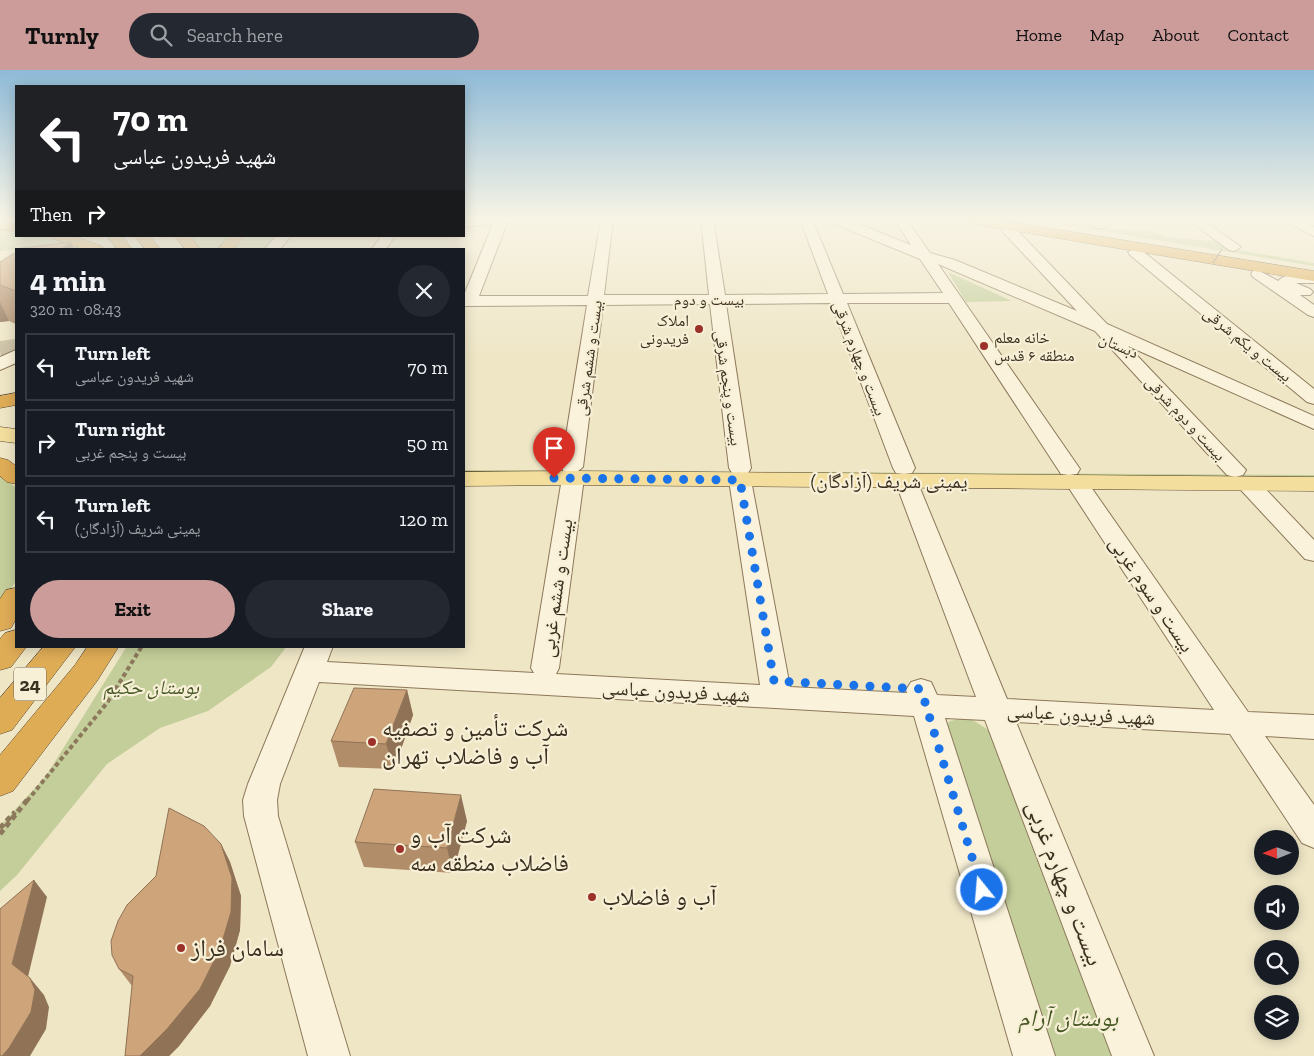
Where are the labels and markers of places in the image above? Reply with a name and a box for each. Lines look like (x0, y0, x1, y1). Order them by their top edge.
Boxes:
place label: املاک فریدونی (640, 311, 689, 349)
marker: املاک فریدونی (693, 323, 705, 335)
place label: خانه معلم منطقه ۶ قدس (994, 328, 1074, 366)
marker: خانه معلم منطقه ۶ قدس (978, 340, 990, 352)
pin (533, 427, 575, 478)
place label: شركت تأمين و تصفيه آب و فاضلاب تهران (382, 713, 568, 770)
marker: شركت تأمين و تصفيه آب و فاضلاب تهران (366, 736, 378, 748)
place label: شرکت آب و فاضلاب منطقه سه (410, 820, 569, 877)
marker: شرکت آب و فاضلاب منطقه سه (394, 843, 406, 855)
place label: آب و فاضلاب (602, 882, 717, 911)
marker: آب و فاضلاب (586, 891, 598, 903)
place label: سامان فراز (190, 933, 284, 962)
marker: سامان فراز (175, 942, 187, 954)

